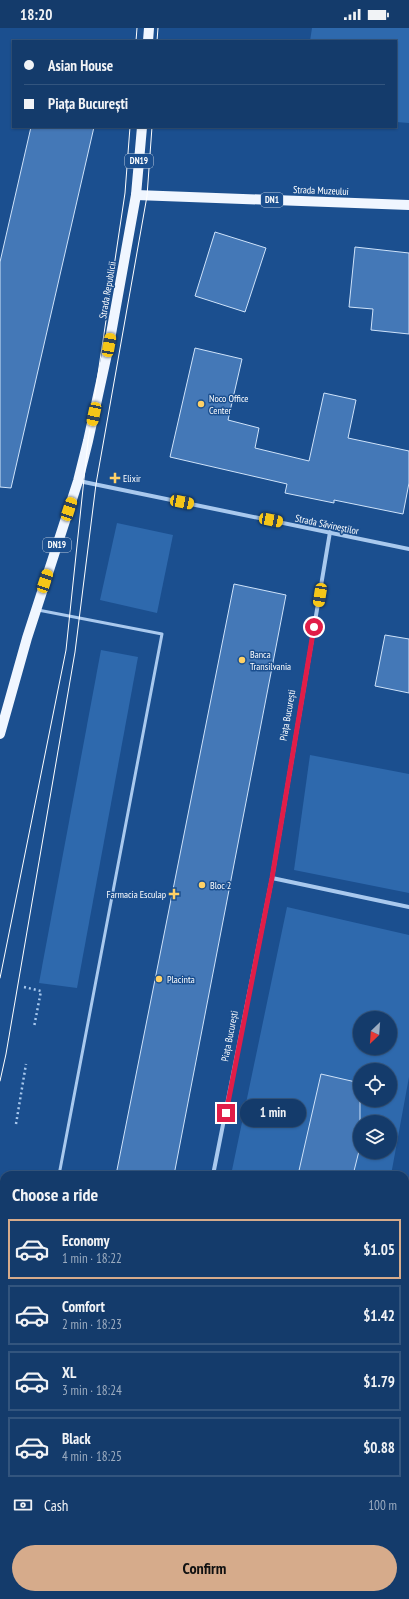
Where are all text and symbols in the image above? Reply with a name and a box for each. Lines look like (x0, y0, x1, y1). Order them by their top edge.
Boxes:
text: 18:20 (20, 5, 52, 24)
text: Asian House (48, 56, 113, 75)
text: Piața București (48, 94, 128, 113)
road number: DN19 (125, 154, 153, 168)
street label: Strada Muzeului (293, 183, 349, 198)
road number: DN1 (261, 193, 283, 207)
street label: Strada Republicii (96, 260, 119, 320)
car (101, 332, 117, 358)
place label: Noco Office Center (209, 392, 248, 417)
marker: Noco Office Center (196, 399, 206, 409)
car (86, 401, 102, 427)
place label: Elixir (123, 472, 141, 485)
marker: Elixir (110, 473, 120, 483)
car (169, 494, 195, 510)
car (60, 496, 78, 522)
street label: Strada Săvineștilor (294, 511, 360, 538)
car (258, 512, 284, 528)
road number: DN19 (43, 538, 71, 552)
car (36, 568, 54, 594)
car (312, 582, 328, 608)
route start (305, 618, 323, 636)
place label: Banca Transilvania (250, 648, 291, 673)
marker: Banca Transilvania (237, 655, 247, 665)
street label: Piața București (277, 689, 298, 742)
place label: Bloc 2 (210, 879, 231, 892)
marker: Bloc 2 (197, 880, 207, 890)
place label: Farmacia Esculap (107, 888, 166, 901)
marker: Farmacia Esculap (169, 889, 179, 899)
place label: Placinta (167, 973, 195, 986)
marker: Placinta (154, 974, 164, 984)
street label: Piața București (218, 1009, 241, 1063)
north arrow (353, 1011, 397, 1055)
map controls (353, 1011, 397, 1159)
button: locate (353, 1063, 397, 1107)
callout: 1 min (240, 1099, 306, 1127)
route end (217, 1104, 235, 1122)
text: 1 min (260, 1104, 286, 1121)
button: layers (353, 1115, 397, 1159)
text: Choose a ride (12, 1183, 98, 1206)
icon: car (14, 1231, 50, 1267)
text: Economy (62, 1231, 110, 1250)
text: $1.05 (363, 1240, 395, 1259)
text: 1 min · 18:22 (62, 1250, 122, 1267)
icon: car (14, 1297, 50, 1333)
text: Comfort (62, 1297, 105, 1316)
text: $1.42 (363, 1306, 395, 1325)
text: 2 min · 18:23 (62, 1316, 122, 1333)
icon: car (14, 1363, 50, 1399)
text: XL (62, 1363, 76, 1382)
text: $1.79 (363, 1372, 395, 1391)
text: 3 min · 18:24 (62, 1382, 122, 1399)
icon: car (14, 1429, 50, 1465)
text: Black (62, 1429, 91, 1448)
text: $0.88 (363, 1438, 395, 1457)
text: 4 min · 18:25 (62, 1448, 122, 1465)
icon: cash (12, 1494, 34, 1516)
text: Cash (44, 1496, 68, 1515)
text: 100 m (368, 1497, 397, 1514)
button: Confirm (12, 1545, 397, 1591)

